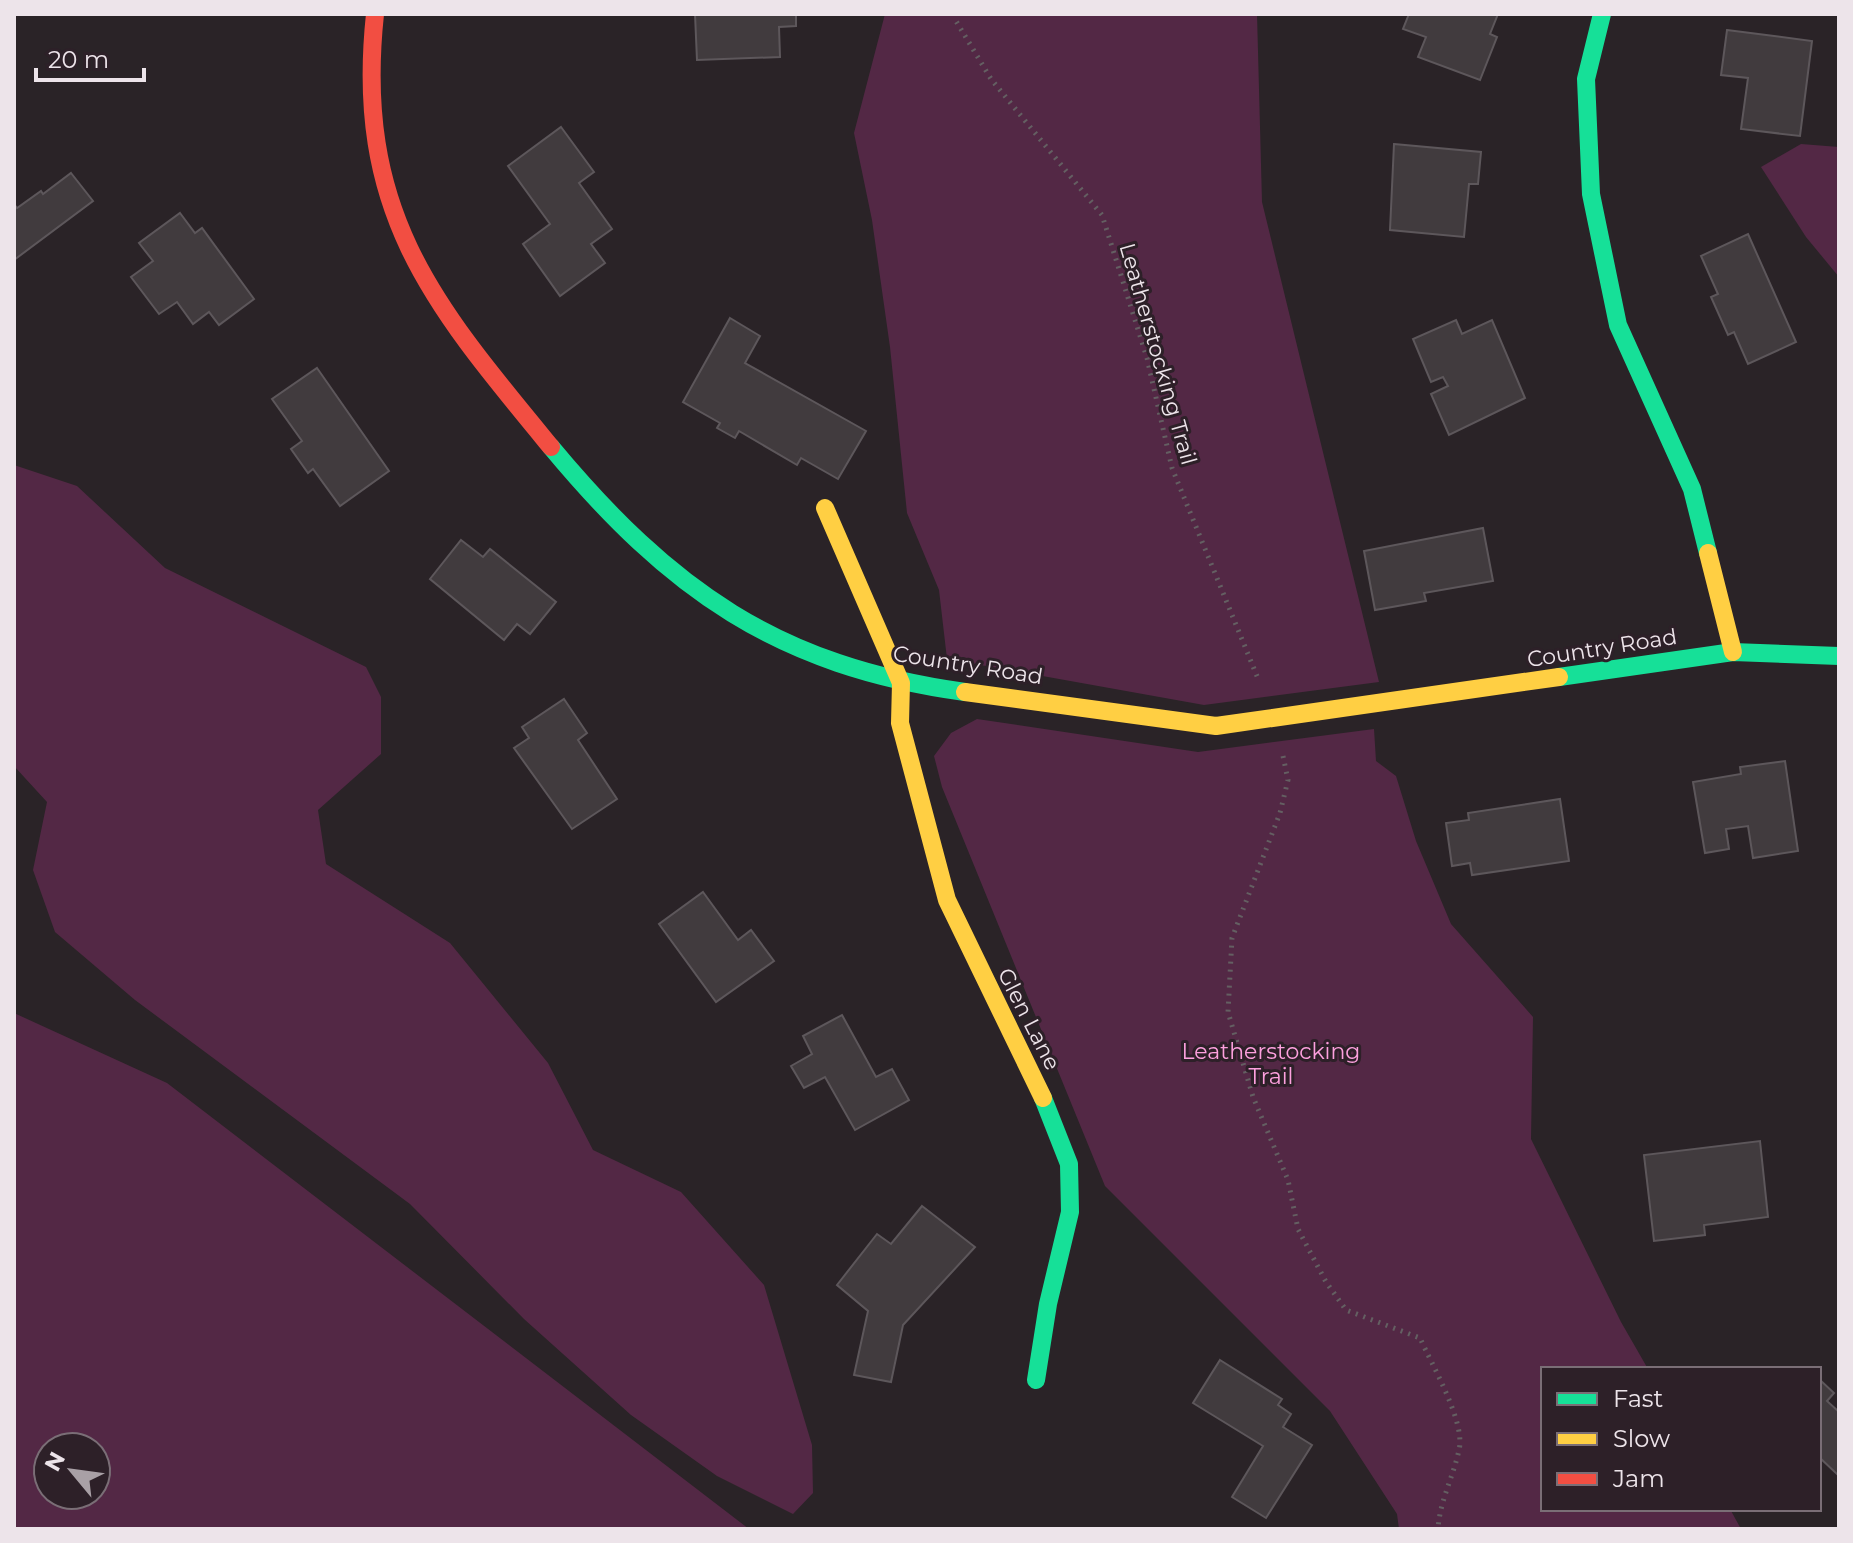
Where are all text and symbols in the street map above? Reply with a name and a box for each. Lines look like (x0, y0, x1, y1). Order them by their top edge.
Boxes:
scale bar (36, 32, 144, 82)
text: 20 m (48, 45, 109, 74)
street label: Leatherstocking Trail (1113, 240, 1203, 468)
street label: Country Road (1525, 623, 1679, 673)
street label: Country Road (891, 640, 1045, 690)
street label: Glen Lane (992, 963, 1066, 1075)
park label: Leatherstocking Trail (1182, 1038, 1360, 1090)
legend (1541, 1367, 1821, 1511)
text: Fast (1613, 1384, 1664, 1413)
text: Slow (1613, 1424, 1670, 1453)
north arrow (32, 1431, 112, 1511)
text: N (39, 1447, 71, 1476)
text: Jam (1612, 1464, 1665, 1493)

